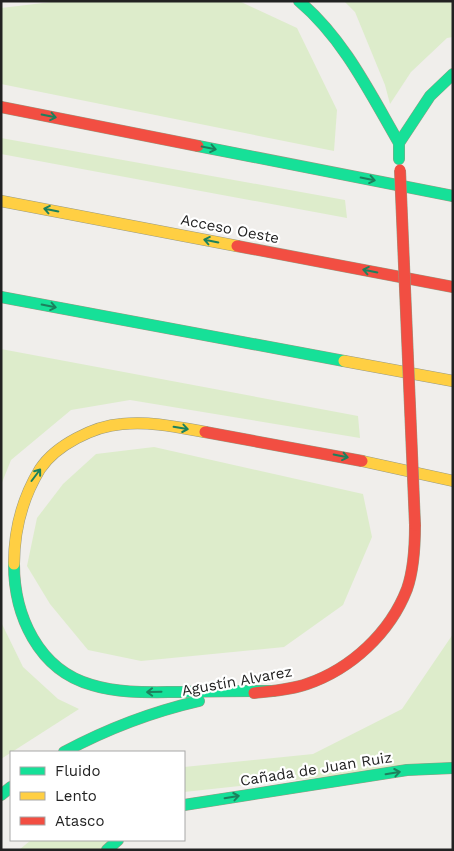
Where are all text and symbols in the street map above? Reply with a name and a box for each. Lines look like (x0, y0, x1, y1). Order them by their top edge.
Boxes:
one-way arrow (41, 112, 57, 122)
one-way arrow (200, 143, 216, 153)
one-way arrow (360, 175, 376, 184)
one-way arrow (44, 205, 60, 215)
street label: Acceso Oeste (179, 211, 281, 247)
one-way arrow (203, 235, 219, 245)
one-way arrow (363, 266, 379, 275)
one-way arrow (41, 302, 57, 312)
one-way arrow (172, 423, 188, 433)
one-way arrow (332, 452, 348, 461)
one-way arrow (30, 469, 41, 482)
street label: Agustín Alvarez (180, 662, 294, 700)
one-way arrow (146, 687, 162, 696)
street label: Cañada de Juan Ruiz (239, 748, 393, 790)
legend (10, 751, 185, 841)
text: Fluido (55, 762, 100, 780)
one-way arrow (384, 767, 400, 777)
text: Lento (55, 787, 97, 805)
one-way arrow (224, 792, 240, 802)
text: Atasco (55, 812, 104, 830)

